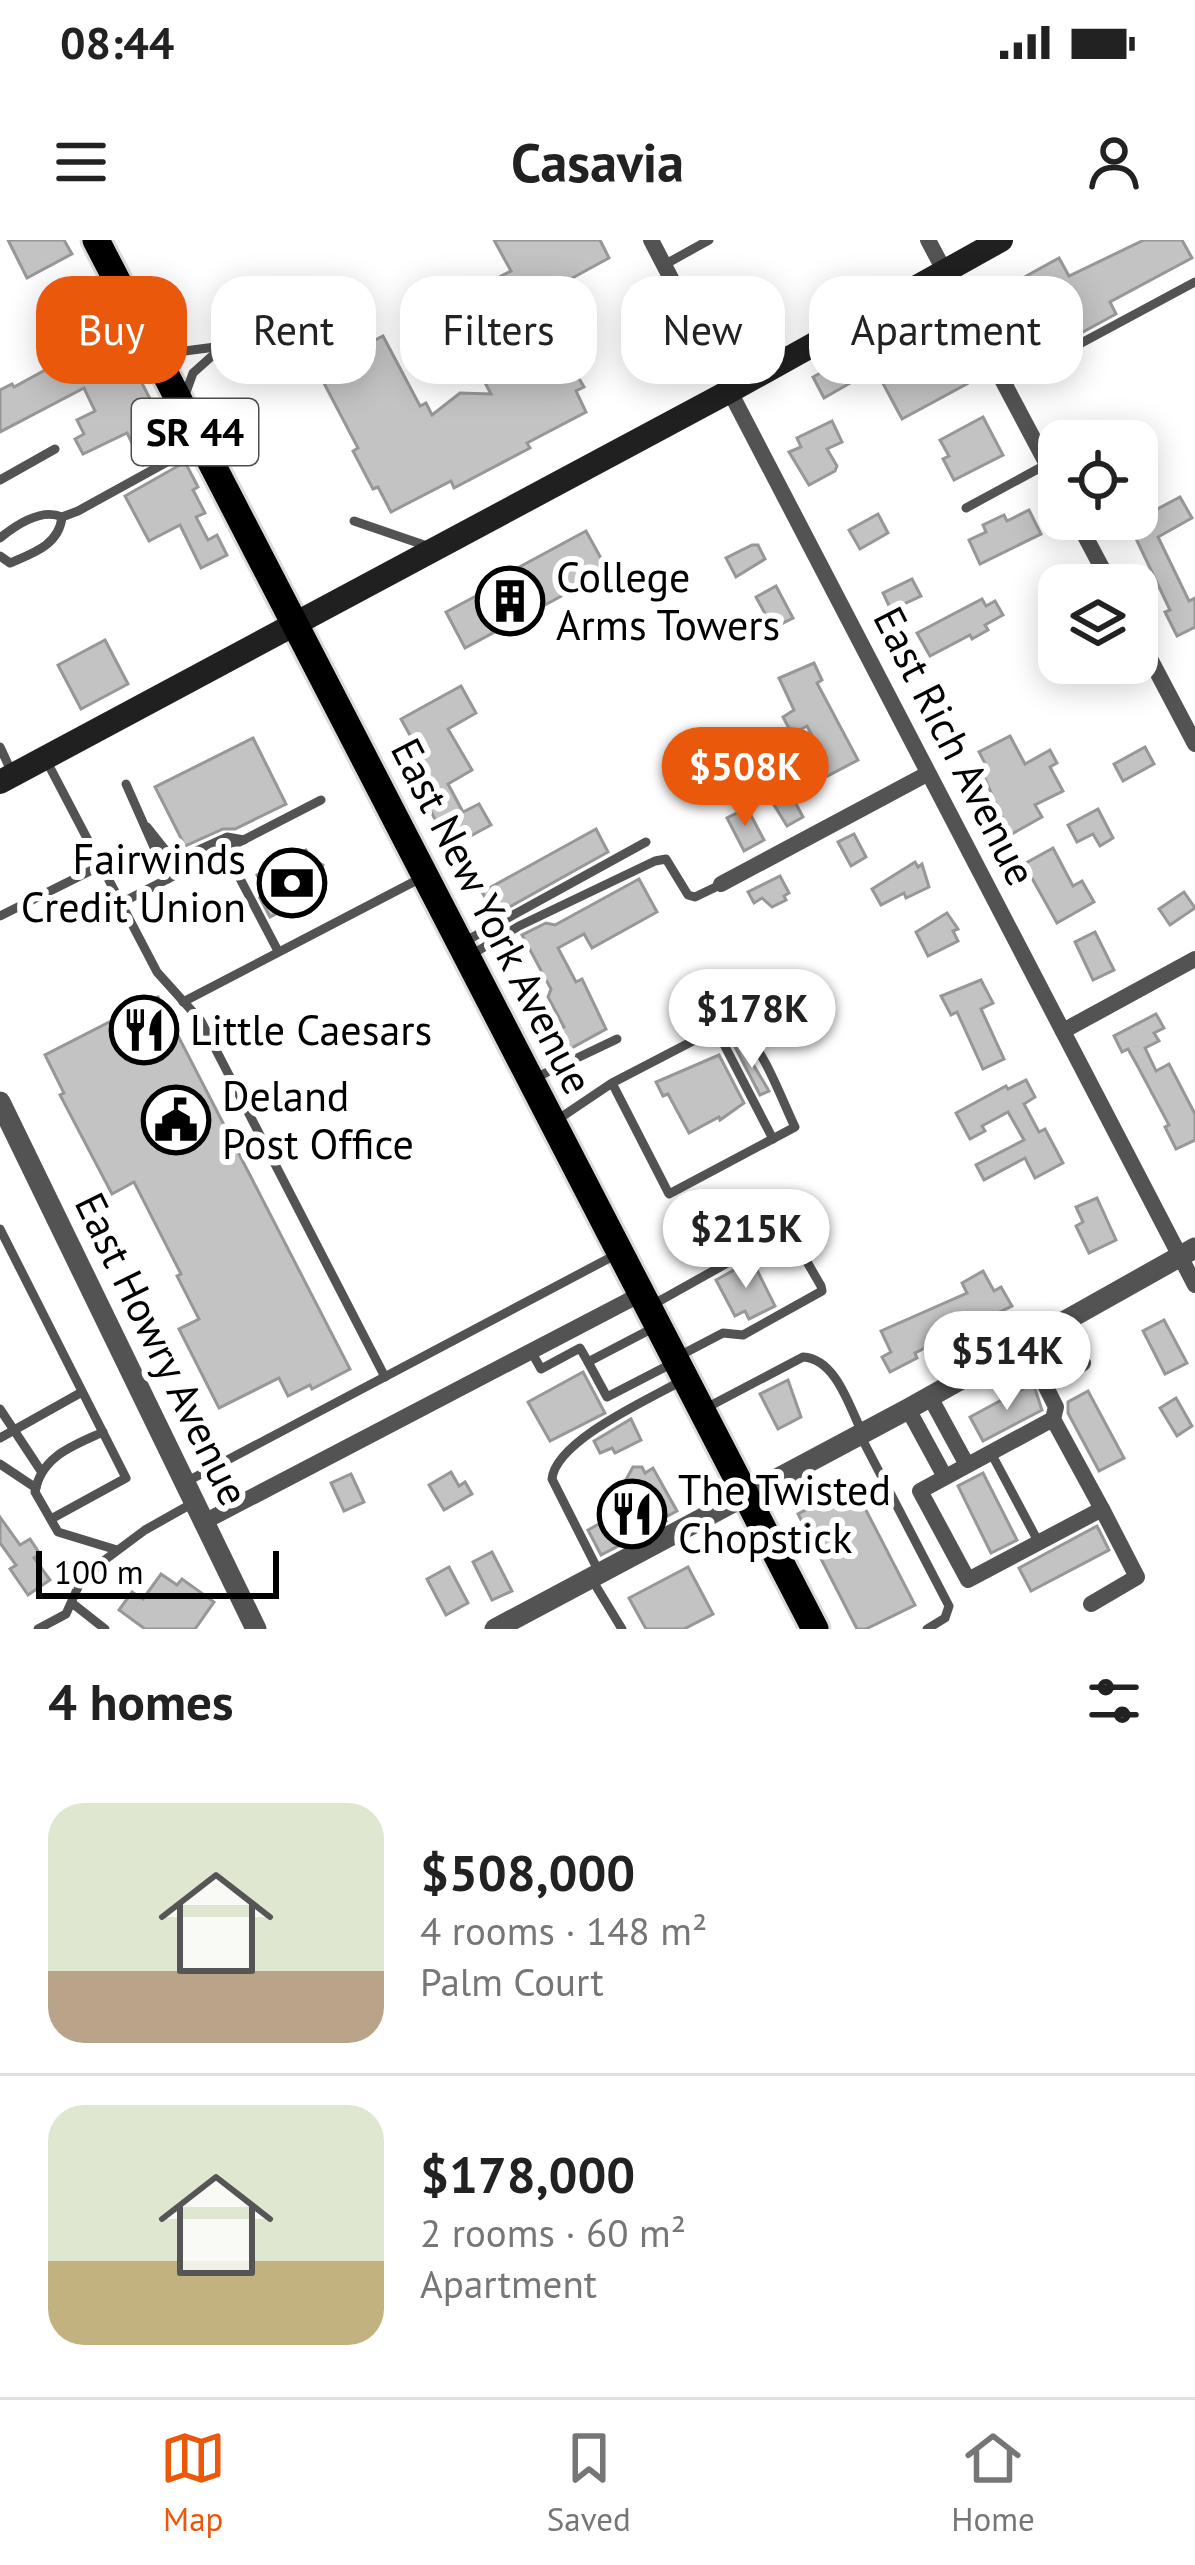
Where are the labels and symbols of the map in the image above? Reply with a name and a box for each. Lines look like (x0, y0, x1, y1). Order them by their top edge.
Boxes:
road number: SR 44 (132, 399, 258, 465)
place label: College Arms Towers (556, 549, 780, 652)
building icon: College Arms Towers (475, 566, 545, 636)
street label: East Rich Avenue (862, 597, 1049, 894)
pin: $508K (661, 727, 829, 829)
street label: East New York Avenue (379, 729, 606, 1103)
place label: Fairwinds Credit Union (21, 831, 246, 934)
bank icon: Fairwinds Credit Union (257, 848, 327, 918)
pin: $178K (668, 969, 836, 1071)
restaurant icon: Little Caesars (109, 995, 179, 1065)
place label: Little Caesars (190, 1002, 432, 1057)
place label: Deland Post Office (222, 1068, 414, 1171)
public building icon: Deland Post Office (141, 1085, 211, 1155)
street label: East Howry Avenue (63, 1183, 262, 1514)
pin: $215K (662, 1189, 830, 1291)
pin: $514K (923, 1311, 1091, 1413)
place label: The Twisted Chopstick (678, 1462, 891, 1565)
restaurant icon: The Twisted Chopstick (597, 1479, 667, 1549)
scale bar (36, 1545, 279, 1598)

